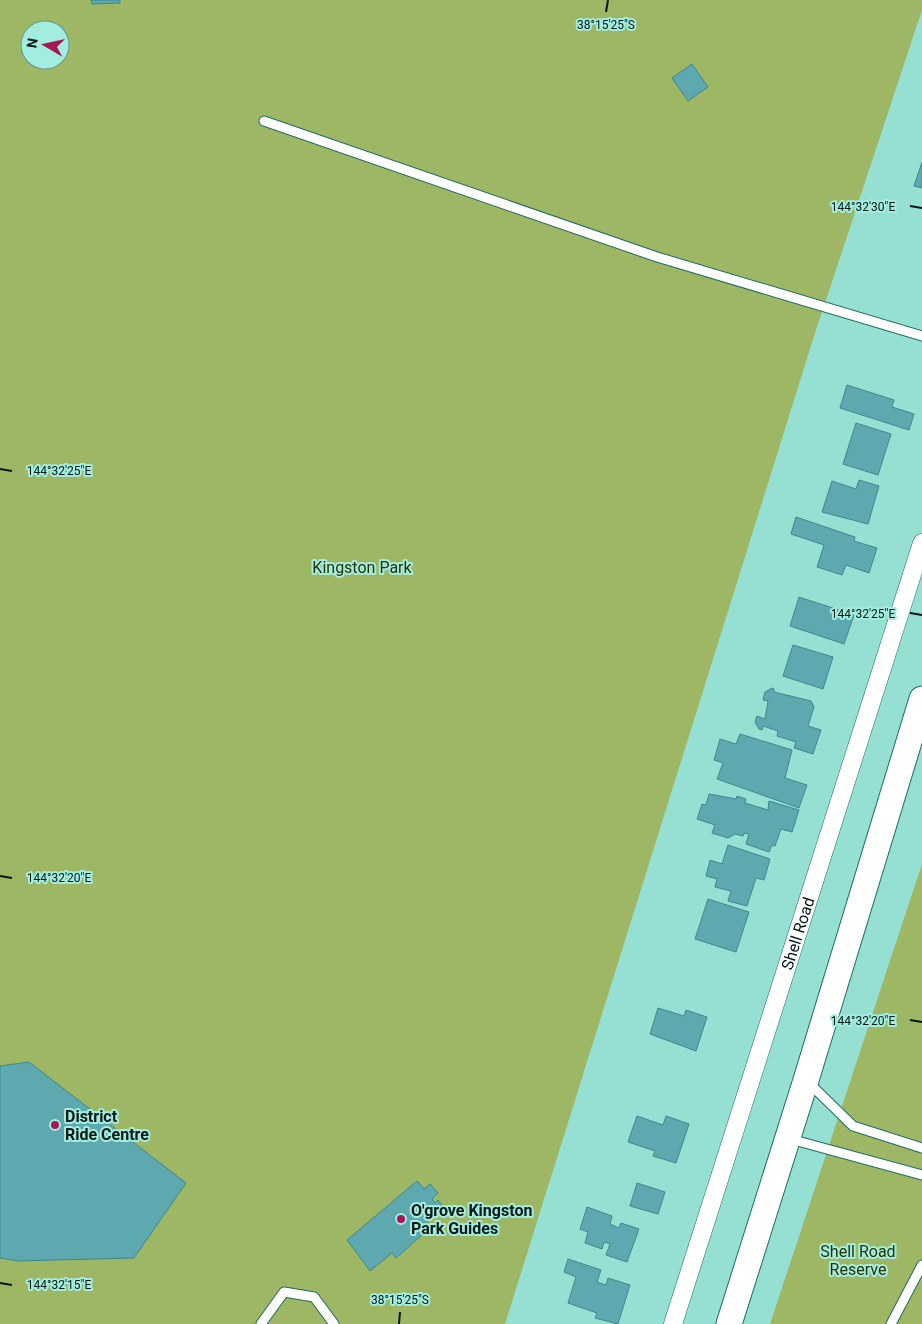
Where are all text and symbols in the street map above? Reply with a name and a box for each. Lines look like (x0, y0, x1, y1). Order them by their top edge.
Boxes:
text: 38°15'25"S (577, 18, 635, 32)
north arrow (20, 20, 70, 70)
text: N (23, 37, 41, 49)
text: 144°32'30"E (831, 200, 895, 214)
text: 144°32'25"E (27, 464, 91, 478)
park label: Kingston Park (312, 558, 413, 577)
text: 144°32'25"E (831, 607, 895, 621)
text: 144°32'20"E (27, 871, 91, 885)
street label: Shell Road (777, 895, 818, 972)
text: 144°32'20"E (831, 1014, 895, 1028)
place label: District Ride Centre (65, 1107, 149, 1144)
marker: District Ride Centre (49, 1119, 61, 1131)
place label: O'grove Kingston Park Guides (411, 1201, 532, 1238)
marker: O'grove Kingston Park Guides (395, 1213, 407, 1225)
park label: Shell Road Reserve (820, 1242, 896, 1279)
text: 144°32'15"E (27, 1278, 91, 1292)
text: 38°15'25"S (371, 1293, 429, 1307)

